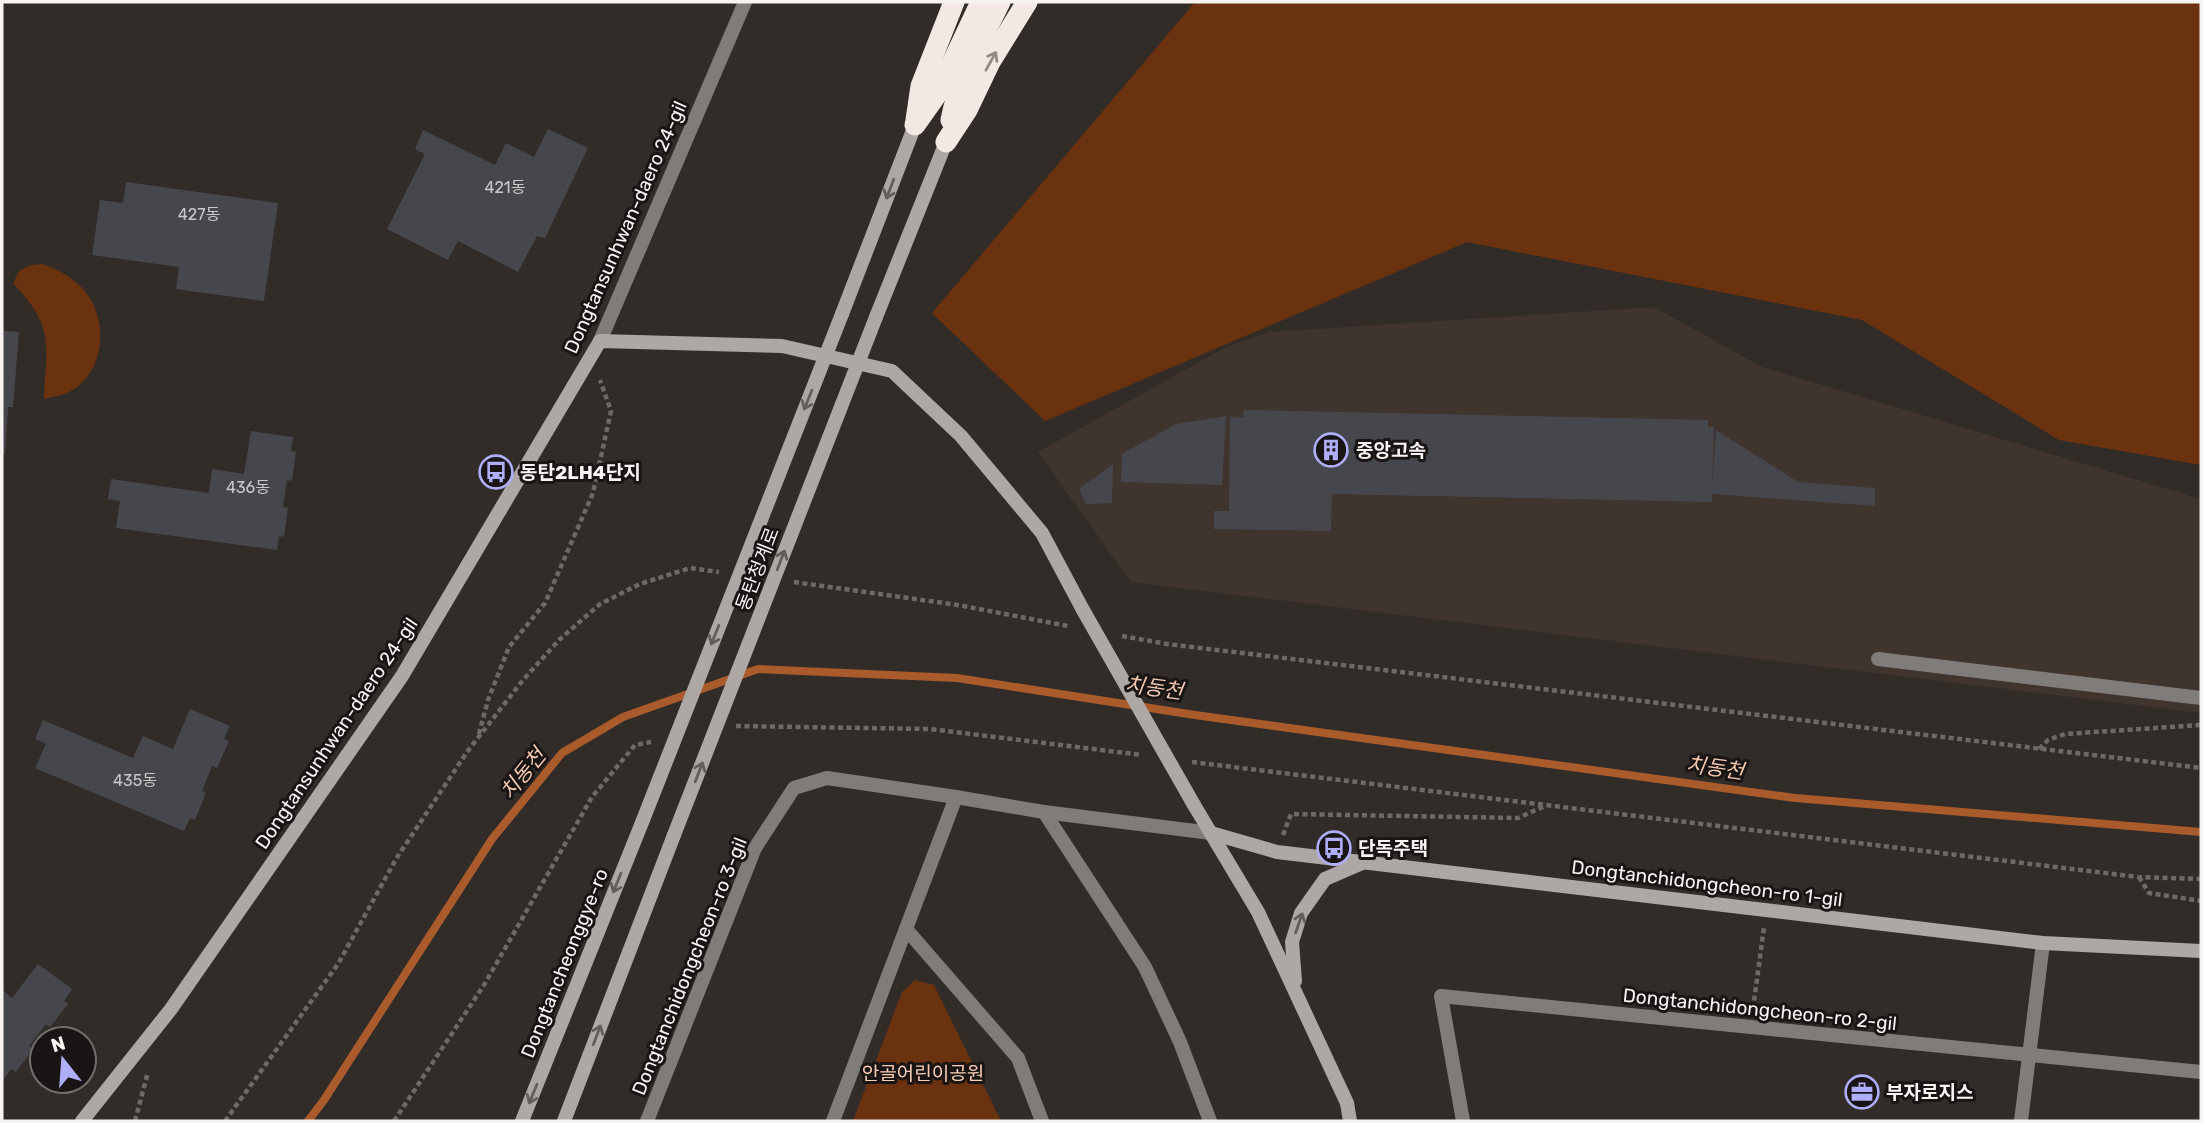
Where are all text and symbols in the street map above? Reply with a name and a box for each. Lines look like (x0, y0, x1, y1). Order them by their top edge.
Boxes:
one-way arrow (984, 52, 998, 72)
street label: Dongtansunhwan-daero 24-gil (559, 97, 692, 357)
one-way arrow (883, 177, 896, 199)
house number: 421동 (485, 178, 526, 197)
house number: 427동 (178, 205, 220, 224)
one-way arrow (800, 389, 813, 411)
building icon: 중앙고속 (1312, 431, 1350, 469)
place label: 중앙고속 (1356, 439, 1426, 462)
bus stop icon: 동탄2LH4단지 (477, 453, 515, 491)
place label: 동탄2LH4단지 (520, 461, 641, 484)
house number: 436동 (226, 478, 270, 497)
street label: 동탄청계로 (731, 524, 784, 614)
one-way arrow (776, 550, 789, 571)
street label: Dongtansunhwan-daero 24-gil (250, 613, 423, 853)
one-way arrow (708, 623, 721, 645)
water label: 치동천 (1124, 671, 1187, 704)
water label: 치동천 (495, 741, 552, 804)
water label: 치동천 (1685, 751, 1748, 784)
one-way arrow (693, 762, 706, 783)
house number: 435동 (113, 771, 157, 790)
bus stop icon: 단독주택 (1315, 829, 1353, 867)
street label: Dongtanchidongcheon-ro 3-gil (627, 834, 752, 1098)
place label: 단독주택 (1358, 837, 1428, 860)
street label: Dongtanchidongcheon-ro 1-gil (1570, 855, 1844, 912)
street label: Dongtancheonggye-ro (516, 865, 613, 1061)
one-way arrow (610, 872, 623, 893)
one-way arrow (1294, 912, 1306, 934)
street label: Dongtanchidongcheon-ro 2-gil (1622, 984, 1898, 1035)
one-way arrow (592, 1024, 604, 1046)
north arrow (28, 1025, 98, 1095)
text: N (48, 1031, 68, 1057)
park label: 안골어린이공원 (862, 1062, 984, 1085)
office icon: 부자로지스 (1843, 1073, 1881, 1111)
place label: 부자로지스 (1886, 1081, 1973, 1104)
one-way arrow (525, 1083, 538, 1105)

